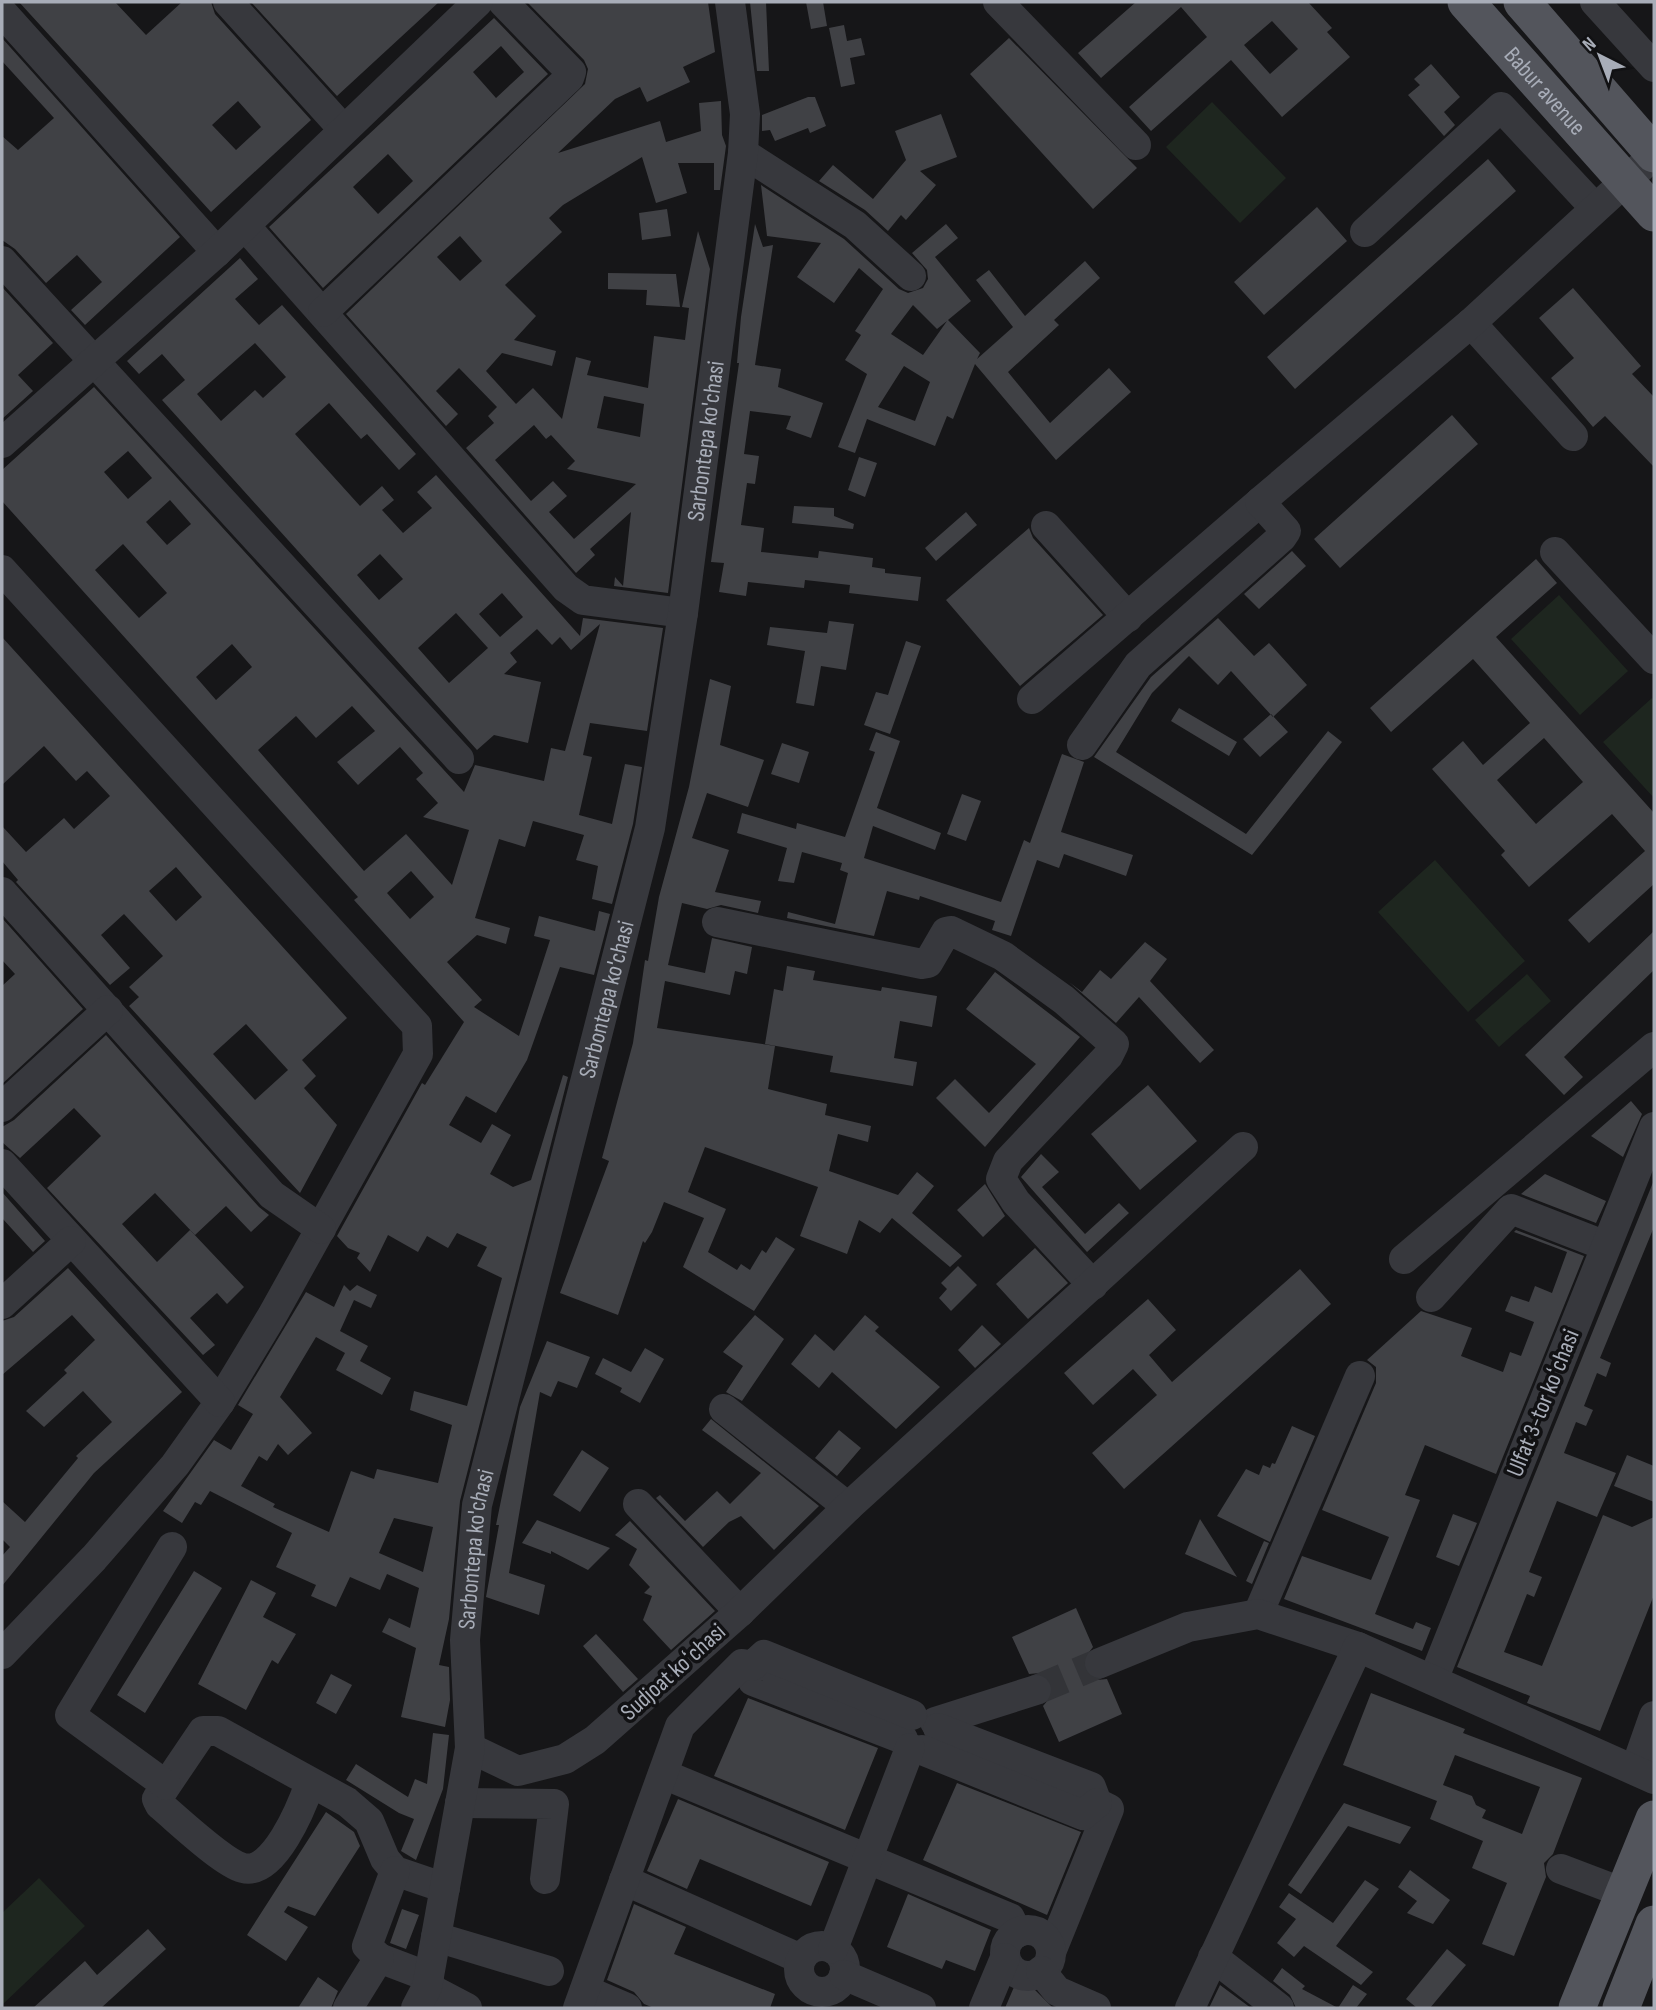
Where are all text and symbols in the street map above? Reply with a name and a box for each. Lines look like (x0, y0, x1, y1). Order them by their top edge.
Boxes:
north arrow (1565, 21, 1635, 91)
text: N (1578, 33, 1601, 56)
street label: Babur avenue (1498, 41, 1592, 141)
street label: Sarbontepa ko'chasi (681, 359, 730, 523)
street label: Sarbontepa ko'chasi (572, 918, 640, 1081)
street label: Ulfat 3-tor koʻchasi (1500, 1325, 1586, 1481)
street label: Sarbontepa ko'chasi (451, 1466, 500, 1631)
street label: Sudjoat koʻchasi (615, 1617, 731, 1727)

